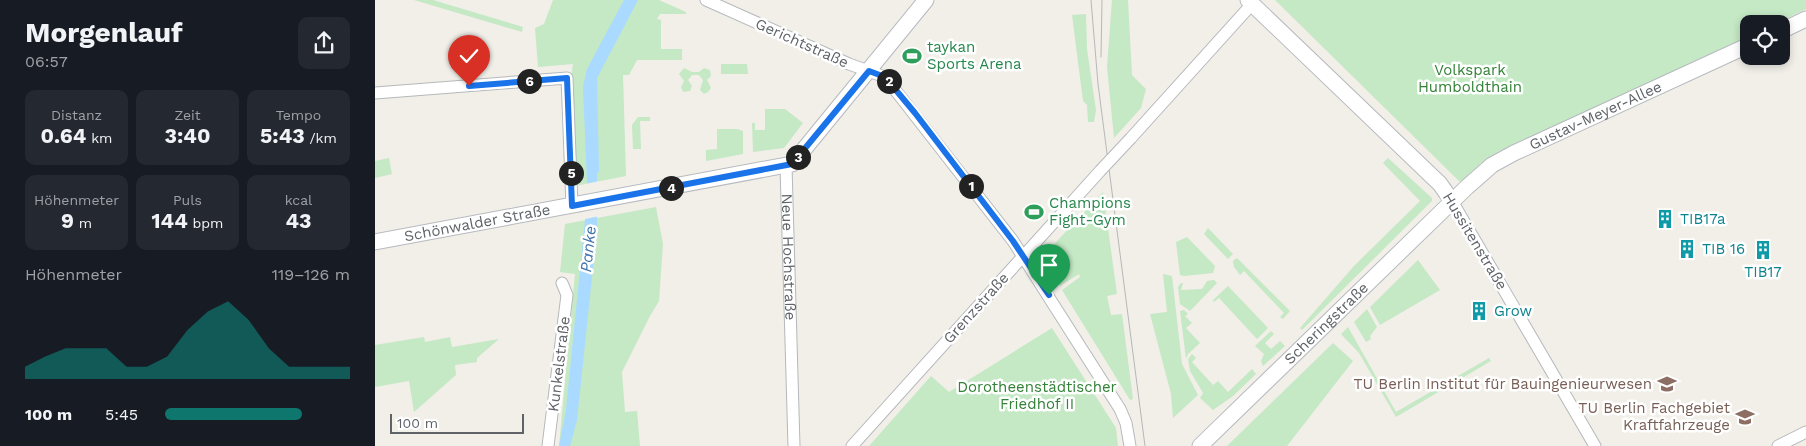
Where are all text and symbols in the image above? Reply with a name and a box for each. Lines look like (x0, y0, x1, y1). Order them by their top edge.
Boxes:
street label: Gerichtstraße (753, 14, 851, 72)
map controls (1740, 15, 1790, 65)
button: locate (1740, 15, 1790, 65)
text: Morgenlauf (25, 16, 183, 49)
button: share (298, 17, 350, 69)
pin (448, 35, 490, 86)
place label: taykan Sports Arena (927, 38, 1022, 73)
icon: check (455, 42, 483, 70)
sports icon: taykan Sports Arena (901, 45, 923, 67)
text: 06:57 (25, 52, 68, 71)
park label: Volkspark Humboldthain (1418, 61, 1522, 96)
pin: 6 (517, 68, 541, 94)
pin: 2 (877, 68, 901, 94)
text: 6 (525, 73, 534, 89)
text: 2 (885, 73, 894, 89)
street label: Gustav-Meyer-Allee (1526, 77, 1665, 154)
text: Distanz (51, 107, 102, 123)
text: Zeit (174, 107, 201, 123)
text: Tempo (276, 107, 321, 123)
text: 0.64 (41, 123, 86, 148)
text: 3:40 (165, 123, 210, 148)
text: 5:43 (260, 123, 305, 148)
text: km (86, 130, 112, 146)
text: /km (305, 130, 337, 146)
pin: 3 (785, 144, 811, 170)
text: 3 (794, 149, 803, 165)
pin: 5 (559, 160, 583, 186)
text: 5 (567, 165, 576, 181)
pin: 1 (959, 174, 983, 198)
pin: 4 (659, 176, 683, 200)
text: 1 (968, 178, 975, 194)
text: 4 (667, 180, 676, 196)
street label: Hussitenstraße (1439, 189, 1511, 293)
text: Höhenmeter (34, 192, 119, 208)
text: Puls (173, 192, 202, 208)
text: kcal (285, 192, 312, 208)
street label: Neue Hochstraße (778, 193, 799, 321)
place label: Champions Fight-Gym (1049, 194, 1131, 229)
street label: Schönwalder Straße (403, 200, 552, 245)
sports icon: Champions Fight-Gym (1023, 201, 1045, 223)
text: 9 (61, 208, 74, 233)
text: 144 (152, 208, 188, 233)
text: 43 (285, 208, 312, 233)
building icon: TIB17a (1654, 208, 1676, 230)
place label: TIB17a (1680, 210, 1726, 228)
text: m (74, 215, 92, 231)
text: bpm (188, 215, 223, 231)
water label: Panke (576, 225, 600, 273)
building icon: TIB 16 (1676, 238, 1698, 260)
building icon: TIB17 (1752, 239, 1774, 261)
place label: TIB 16 (1702, 240, 1745, 258)
pin (1028, 244, 1070, 295)
icon: arrive (1035, 251, 1063, 279)
place label: TIB17 (1744, 263, 1782, 281)
text: Höhenmeter (25, 265, 122, 284)
text: 119–126 m (272, 265, 350, 284)
street label: Grenzstraße (939, 269, 1013, 347)
street label: Scheringstraße (1281, 279, 1372, 368)
building icon: Grow (1468, 300, 1490, 322)
place label: Grow (1494, 302, 1533, 320)
street label: Kunkelstraße (544, 315, 574, 413)
school or university icon: TU Berlin Institut für Bauingenieurwesen (1656, 373, 1678, 395)
place label: TU Berlin Institut für Bauingenieurwesen (1354, 375, 1652, 393)
park label: Dorotheenstädtischer Friedhof II (957, 378, 1117, 413)
place label: TU Berlin Fachgebiet Kraftfahrzeuge (1578, 399, 1731, 434)
text: 100 m (25, 405, 72, 424)
text: 5:45 (105, 405, 138, 424)
school or university icon: TU Berlin Fachgebiet Kraftfahrzeuge (1734, 406, 1756, 428)
scale bar (390, 411, 524, 434)
text: 100 m (397, 415, 438, 431)

